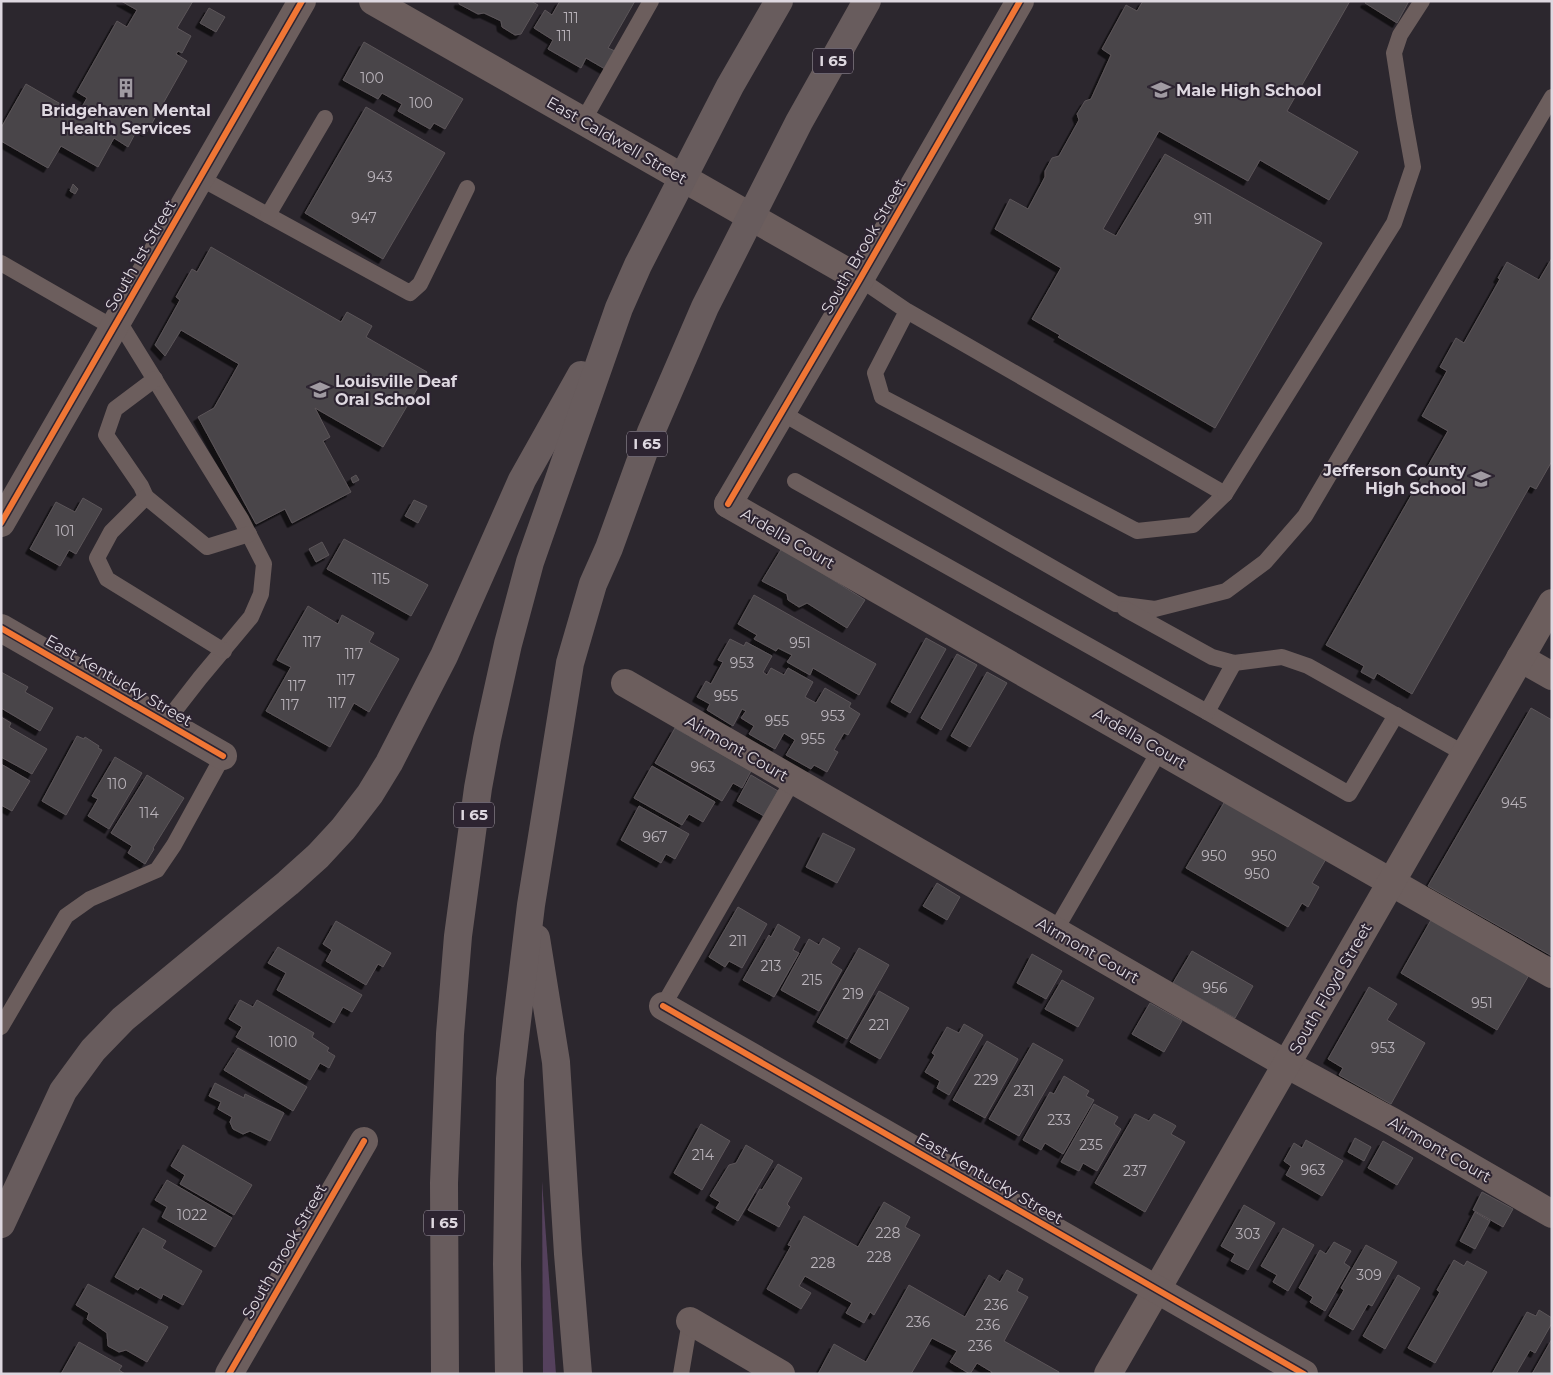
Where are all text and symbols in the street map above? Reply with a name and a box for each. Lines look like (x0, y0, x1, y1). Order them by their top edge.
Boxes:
house number: 111 (563, 9, 579, 27)
house number: 111 (556, 27, 572, 45)
road number: I 65 (813, 48, 853, 74)
house number: 100 (360, 69, 384, 87)
building icon: Bridgehaven Mental Health Services (115, 77, 137, 99)
school or university icon: Male High School (1150, 79, 1172, 101)
place label: Male High School (1176, 81, 1322, 100)
street label: East Caldwell Street (543, 92, 691, 189)
house number: 100 (409, 94, 433, 112)
place label: Bridgehaven Mental Health Services (41, 101, 211, 138)
house number: 943 (367, 168, 393, 186)
street label: South Brook Street (817, 175, 910, 317)
street label: South 1st Street (101, 196, 180, 314)
house number: 947 (351, 209, 377, 227)
house number: 911 (1194, 210, 1212, 228)
place label: Louisville Deaf Oral School (335, 372, 458, 409)
school or university icon: Louisville Deaf Oral School (309, 379, 331, 401)
road number: I 65 (627, 432, 667, 456)
place label: Jefferson County High School (1322, 461, 1466, 498)
school or university icon: Jefferson County High School (1470, 468, 1492, 490)
street label: Ardella Court (737, 504, 839, 573)
house number: 101 (55, 522, 75, 540)
house number: 115 (372, 570, 390, 588)
street label: East Kentucky Street (42, 631, 196, 731)
house number: 117 (303, 633, 321, 651)
house number: 951 (789, 634, 811, 652)
house number: 117 (345, 645, 363, 663)
house number: 953 (730, 654, 754, 672)
house number: 117 (337, 671, 355, 689)
house number: 117 (288, 677, 306, 695)
house number: 955 (714, 687, 738, 705)
house number: 117 (328, 694, 346, 712)
house number: 117 (281, 696, 299, 714)
street label: Ardella Court (1089, 704, 1191, 773)
house number: 953 (821, 707, 845, 725)
street label: Airmont Court (682, 711, 792, 786)
house number: 955 (765, 712, 789, 730)
house number: 955 (801, 730, 825, 748)
house number: 963 (691, 758, 716, 776)
house number: 110 (107, 775, 127, 793)
house number: 945 (1501, 794, 1527, 812)
road number: I 65 (454, 802, 494, 828)
house number: 114 (139, 804, 159, 822)
house number: 967 (642, 828, 668, 846)
house number: 950 (1201, 847, 1227, 865)
house number: 950 (1251, 847, 1277, 865)
house number: 950 (1244, 865, 1270, 883)
street label: Airmont Court (1033, 913, 1143, 988)
street label: South Floyd Street (1285, 919, 1376, 1057)
house number: 211 (729, 932, 747, 950)
house number: 213 (761, 957, 782, 975)
house number: 215 (802, 971, 823, 989)
house number: 956 (1203, 979, 1228, 997)
house number: 219 (842, 985, 864, 1003)
house number: 951 (1471, 994, 1493, 1012)
house number: 221 (869, 1016, 889, 1034)
house number: 1010 (269, 1033, 297, 1051)
house number: 953 (1371, 1039, 1395, 1057)
house number: 229 (974, 1071, 998, 1089)
house number: 231 (1014, 1082, 1034, 1100)
house number: 233 (1047, 1111, 1071, 1129)
street label: Airmont Court (1385, 1112, 1495, 1187)
street label: East Kentucky Street (913, 1129, 1067, 1229)
house number: 235 (1079, 1136, 1103, 1154)
house number: 214 (692, 1146, 715, 1164)
house number: 963 (1301, 1161, 1326, 1179)
house number: 237 (1123, 1162, 1147, 1180)
street label: South Brook Street (238, 1180, 331, 1322)
house number: 1022 (177, 1206, 207, 1224)
road number: I 65 (424, 1210, 464, 1236)
house number: 228 (876, 1224, 900, 1242)
house number: 303 (1236, 1225, 1261, 1243)
house number: 228 (867, 1248, 891, 1266)
house number: 228 (811, 1254, 835, 1272)
house number: 309 (1356, 1266, 1382, 1284)
house number: 236 (984, 1296, 1009, 1314)
house number: 236 (906, 1313, 931, 1331)
house number: 236 (976, 1316, 1001, 1334)
house number: 236 (968, 1337, 993, 1355)

